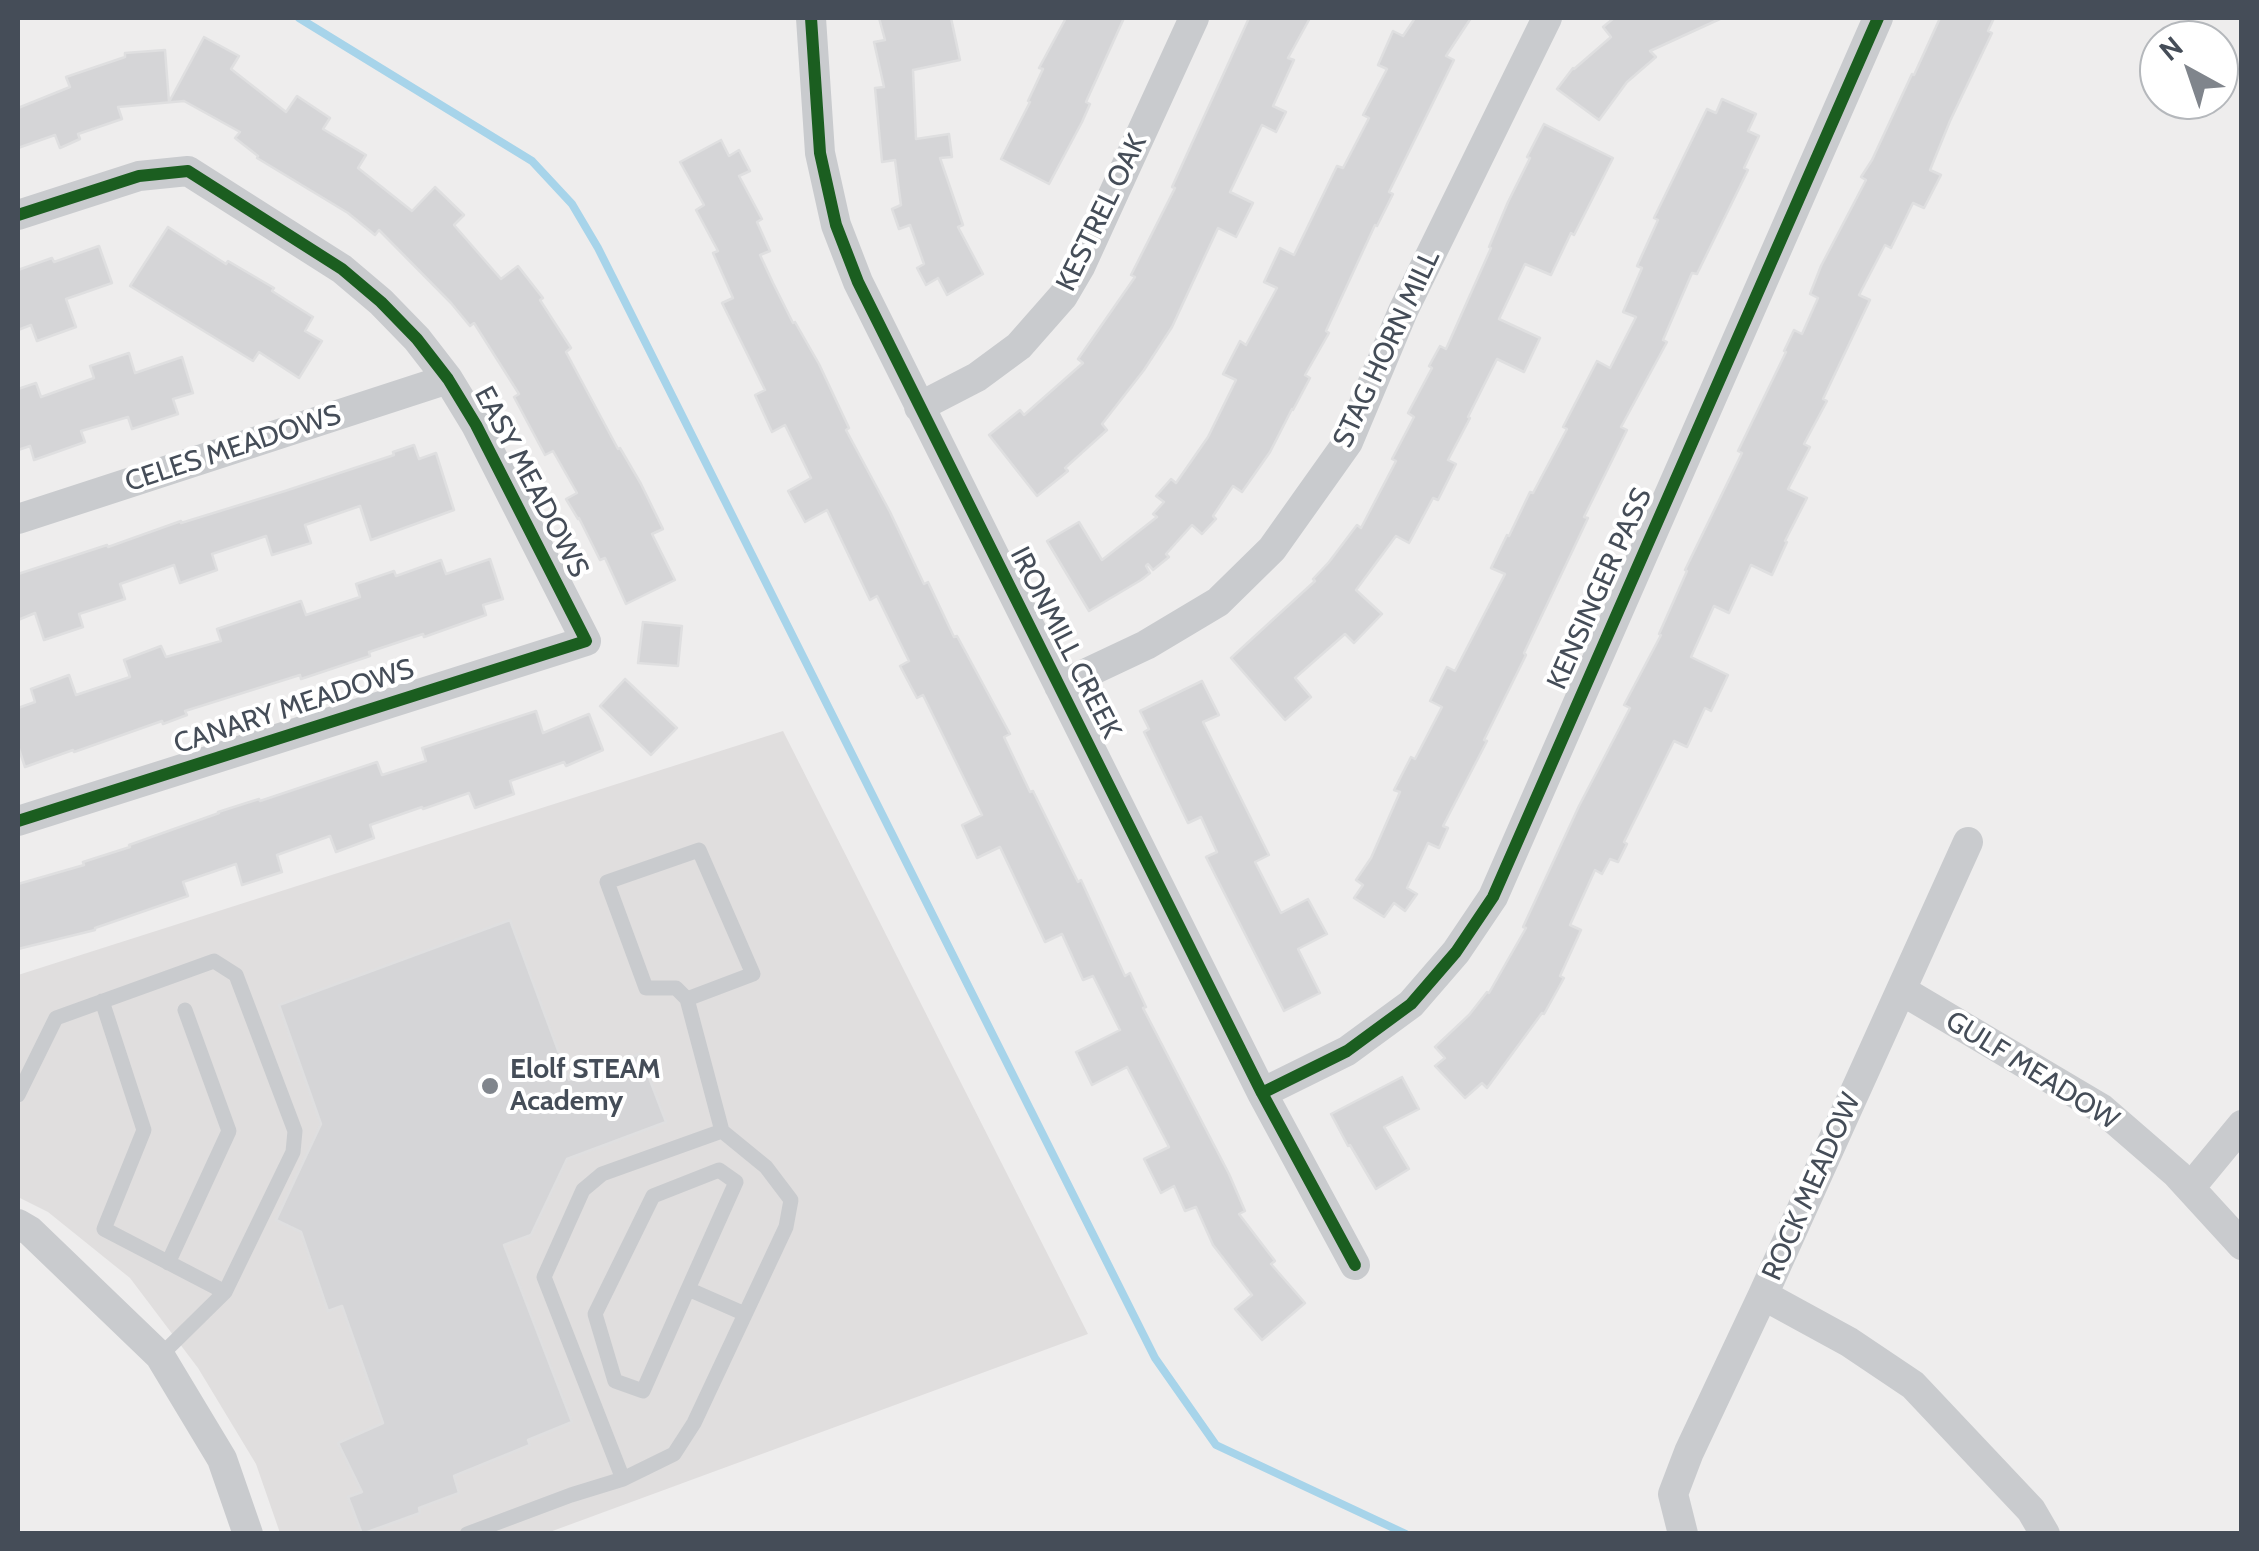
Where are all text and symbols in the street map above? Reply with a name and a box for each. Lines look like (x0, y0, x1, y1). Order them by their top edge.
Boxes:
north arrow (2139, 20, 2239, 120)
text: N (2152, 29, 2190, 68)
street label: KESTREL OAK (1050, 129, 1154, 297)
street label: STAG HORN MILL (1327, 245, 1447, 453)
street label: EASY MEADOWS (467, 381, 595, 583)
street label: CELES MEADOWS (121, 398, 345, 500)
street label: KENSINGER PASS (1541, 483, 1659, 695)
street label: IRONMILL CREEK (1002, 542, 1128, 744)
street label: CANARY MEADOWS (170, 652, 418, 762)
street label: GULF MEADOW (1939, 1004, 2125, 1138)
place label: Elolf STEAM Academy (510, 1053, 661, 1119)
marker: Elolf STEAM Academy (479, 1075, 501, 1097)
street label: ROCK MEADOW (1756, 1088, 1868, 1286)

